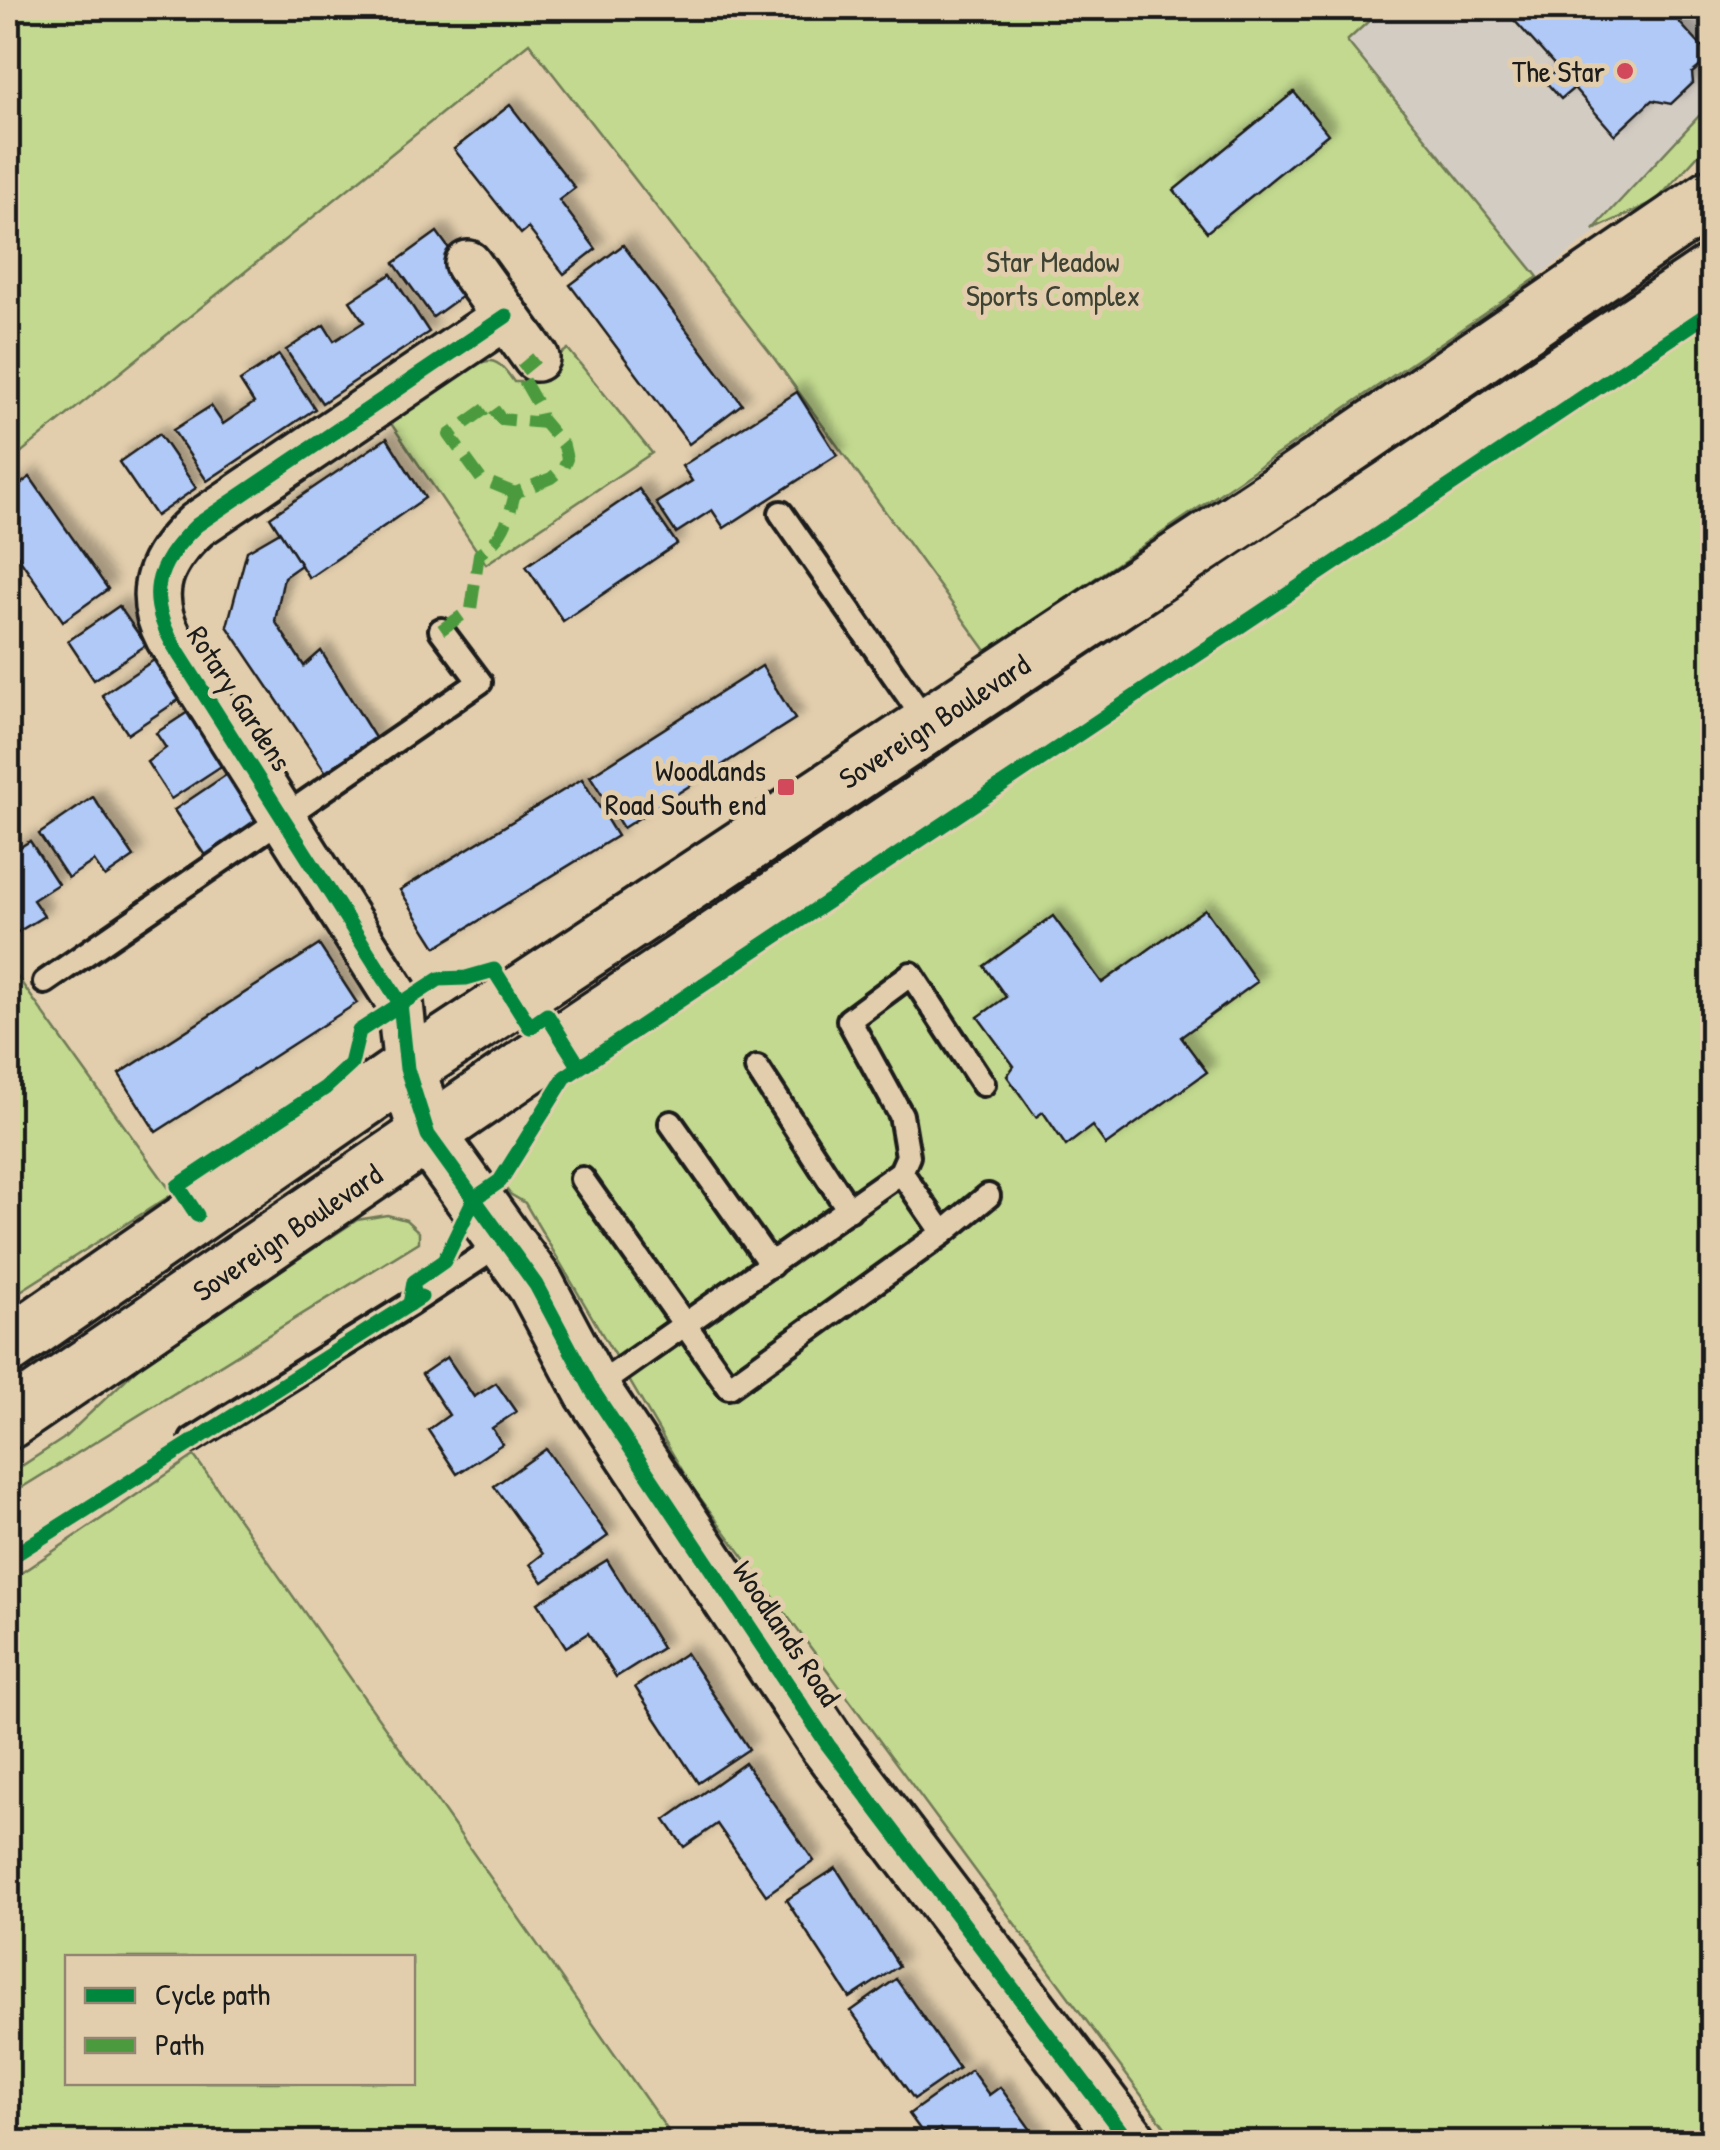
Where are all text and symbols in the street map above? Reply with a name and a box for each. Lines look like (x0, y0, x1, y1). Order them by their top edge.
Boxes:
place label: The Star (1512, 51, 1605, 91)
marker: The Star (1614, 60, 1636, 82)
park label: Star Meadow Sports Complex (966, 241, 1140, 315)
street label: Rotary Gardens (178, 618, 302, 778)
street label: Sovereign Boulevard (831, 644, 1037, 798)
place label: Woodlands Road South end (605, 750, 766, 824)
marker: Woodlands Road South end (775, 776, 797, 798)
street label: Sovereign Boulevard (185, 1154, 390, 1310)
street label: Woodlands Road (724, 1553, 850, 1714)
legend (65, 1955, 415, 2085)
text: Cycle path (155, 1974, 270, 2014)
text: Path (155, 2024, 204, 2064)

